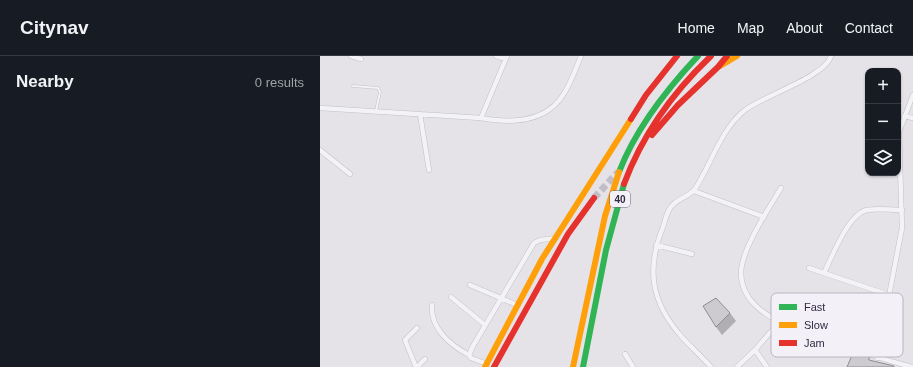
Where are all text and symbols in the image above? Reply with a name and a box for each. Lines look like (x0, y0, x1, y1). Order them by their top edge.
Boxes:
text: Citynav (20, 17, 89, 38)
text: Home (678, 20, 715, 36)
text: Map (737, 20, 764, 36)
text: About (786, 20, 823, 36)
text: Contact (845, 20, 893, 36)
map controls (865, 68, 901, 176)
button: + (865, 68, 901, 104)
text: Nearby (16, 72, 74, 91)
text: 0 results (255, 75, 304, 90)
button: − (865, 104, 901, 140)
button: layers (865, 140, 901, 176)
road number: 40 (610, 191, 630, 207)
legend (771, 293, 903, 357)
text: Fast (804, 301, 825, 313)
text: Slow (804, 319, 828, 331)
text: Jam (804, 337, 825, 349)

